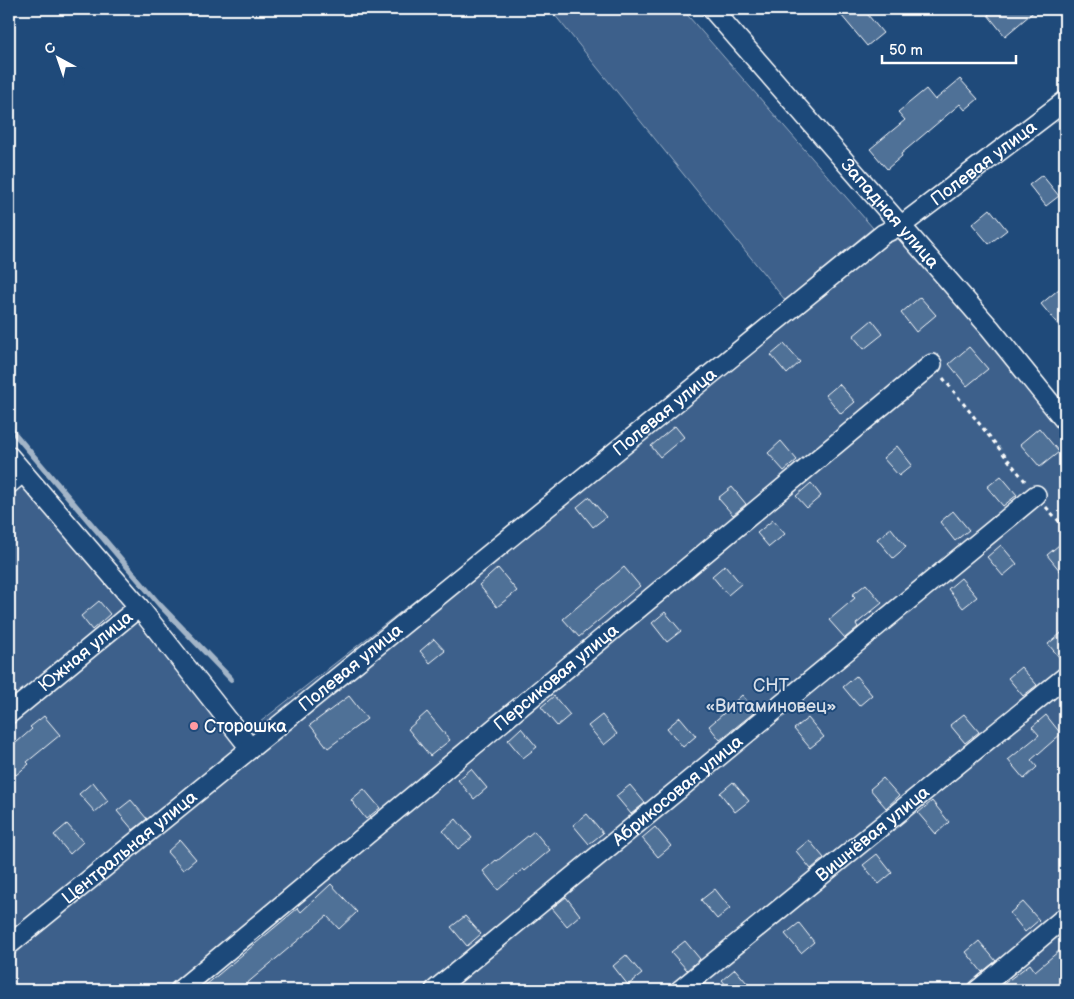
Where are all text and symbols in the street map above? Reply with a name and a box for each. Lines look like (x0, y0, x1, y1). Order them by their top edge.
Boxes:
north arrow (32, 32, 82, 82)
scale bar (882, 32, 1015, 64)
text: С (41, 39, 59, 58)
text: 50 m (889, 41, 923, 60)
street label: Полевая улица (927, 116, 1041, 210)
street label: Западная улица (836, 154, 943, 273)
street label: Полевая улица (609, 363, 721, 461)
street label: Южная улица (34, 606, 137, 696)
street label: Полевая улица (294, 619, 407, 716)
street label: Персиковая улица (489, 619, 623, 736)
park label: СНТ «Витаминовец» (705, 675, 837, 717)
place label: Сторошка (204, 716, 287, 737)
marker: Сторошка (188, 720, 200, 732)
street label: Абрикосовая улица (607, 731, 747, 851)
street label: Вишнёвая улица (812, 781, 934, 886)
street label: Центральная улица (58, 786, 202, 909)

